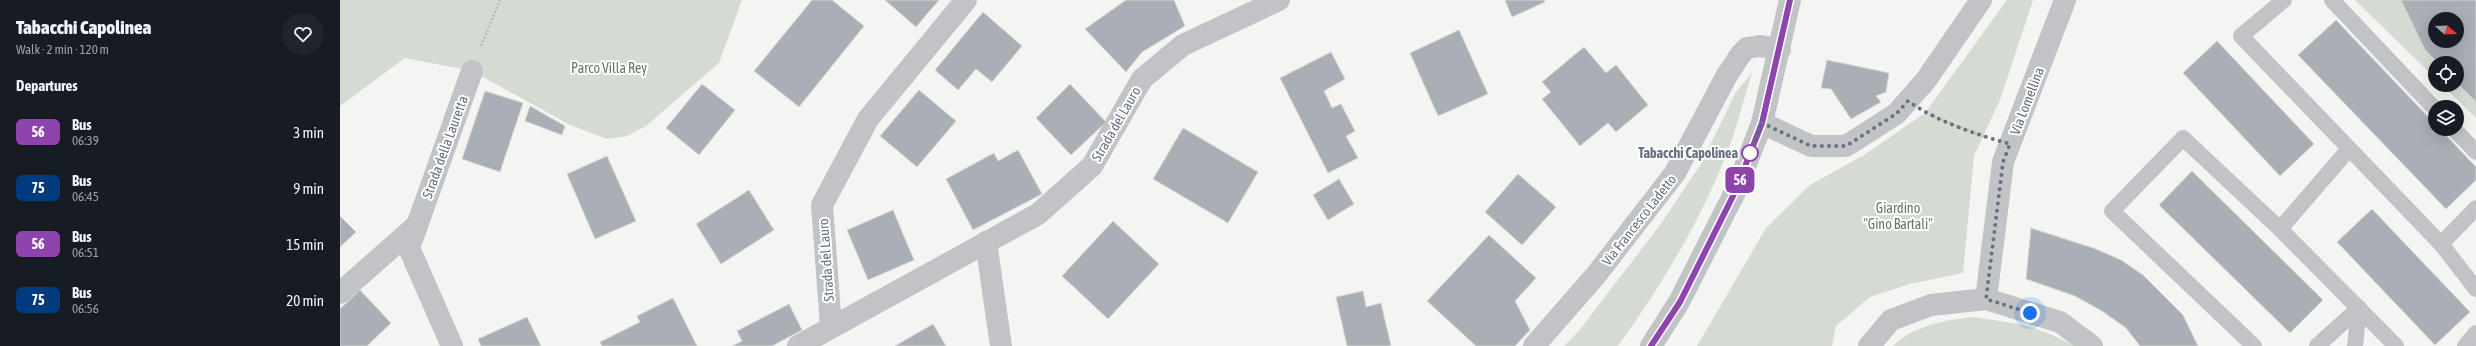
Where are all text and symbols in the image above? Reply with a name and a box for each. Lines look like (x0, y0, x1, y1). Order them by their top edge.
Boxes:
north arrow (2428, 12, 2464, 48)
map controls (2428, 12, 2464, 136)
button: heart (282, 13, 324, 55)
text: Tabacchi Capolinea (16, 16, 151, 38)
text: Walk · 2 min · 120 m (16, 42, 109, 57)
button: locate (2428, 56, 2464, 92)
park label: Parco Villa Rey (571, 60, 647, 76)
street label: Via Lomellina (2007, 65, 2047, 137)
text: Departures (16, 77, 78, 94)
street label: Strada del Lauro (1088, 84, 1144, 164)
street label: Strada della Lauretta (419, 94, 471, 200)
button: layers (2428, 100, 2464, 136)
text: Bus (72, 116, 92, 133)
text: 56 (31, 124, 45, 140)
text: 3 min (293, 124, 324, 141)
text: 06:39 (72, 133, 99, 148)
marker: Tabacchi Capolinea (1741, 144, 1759, 162)
place label: Tabacchi Capolinea (1638, 145, 1738, 161)
line badge: 56 (1722, 167, 1758, 193)
street label: Via Francesco Ladetto (1599, 171, 1679, 269)
text: Bus (72, 172, 92, 189)
text: 56 (1733, 172, 1747, 188)
text: 75 (31, 180, 45, 196)
text: 9 min (293, 180, 324, 197)
text: 06:45 (72, 189, 99, 204)
park label: Giardino "Gino Bartali" (1863, 200, 1933, 232)
street label: Strada del Lauro (815, 218, 837, 302)
text: Bus (72, 228, 92, 245)
text: 56 (31, 236, 45, 252)
text: 15 min (286, 236, 324, 253)
text: 06:51 (72, 245, 99, 260)
text: Bus (72, 284, 92, 301)
text: 75 (31, 292, 45, 308)
text: 20 min (286, 292, 324, 309)
text: 06:56 (72, 301, 99, 316)
your location (2020, 303, 2040, 323)

